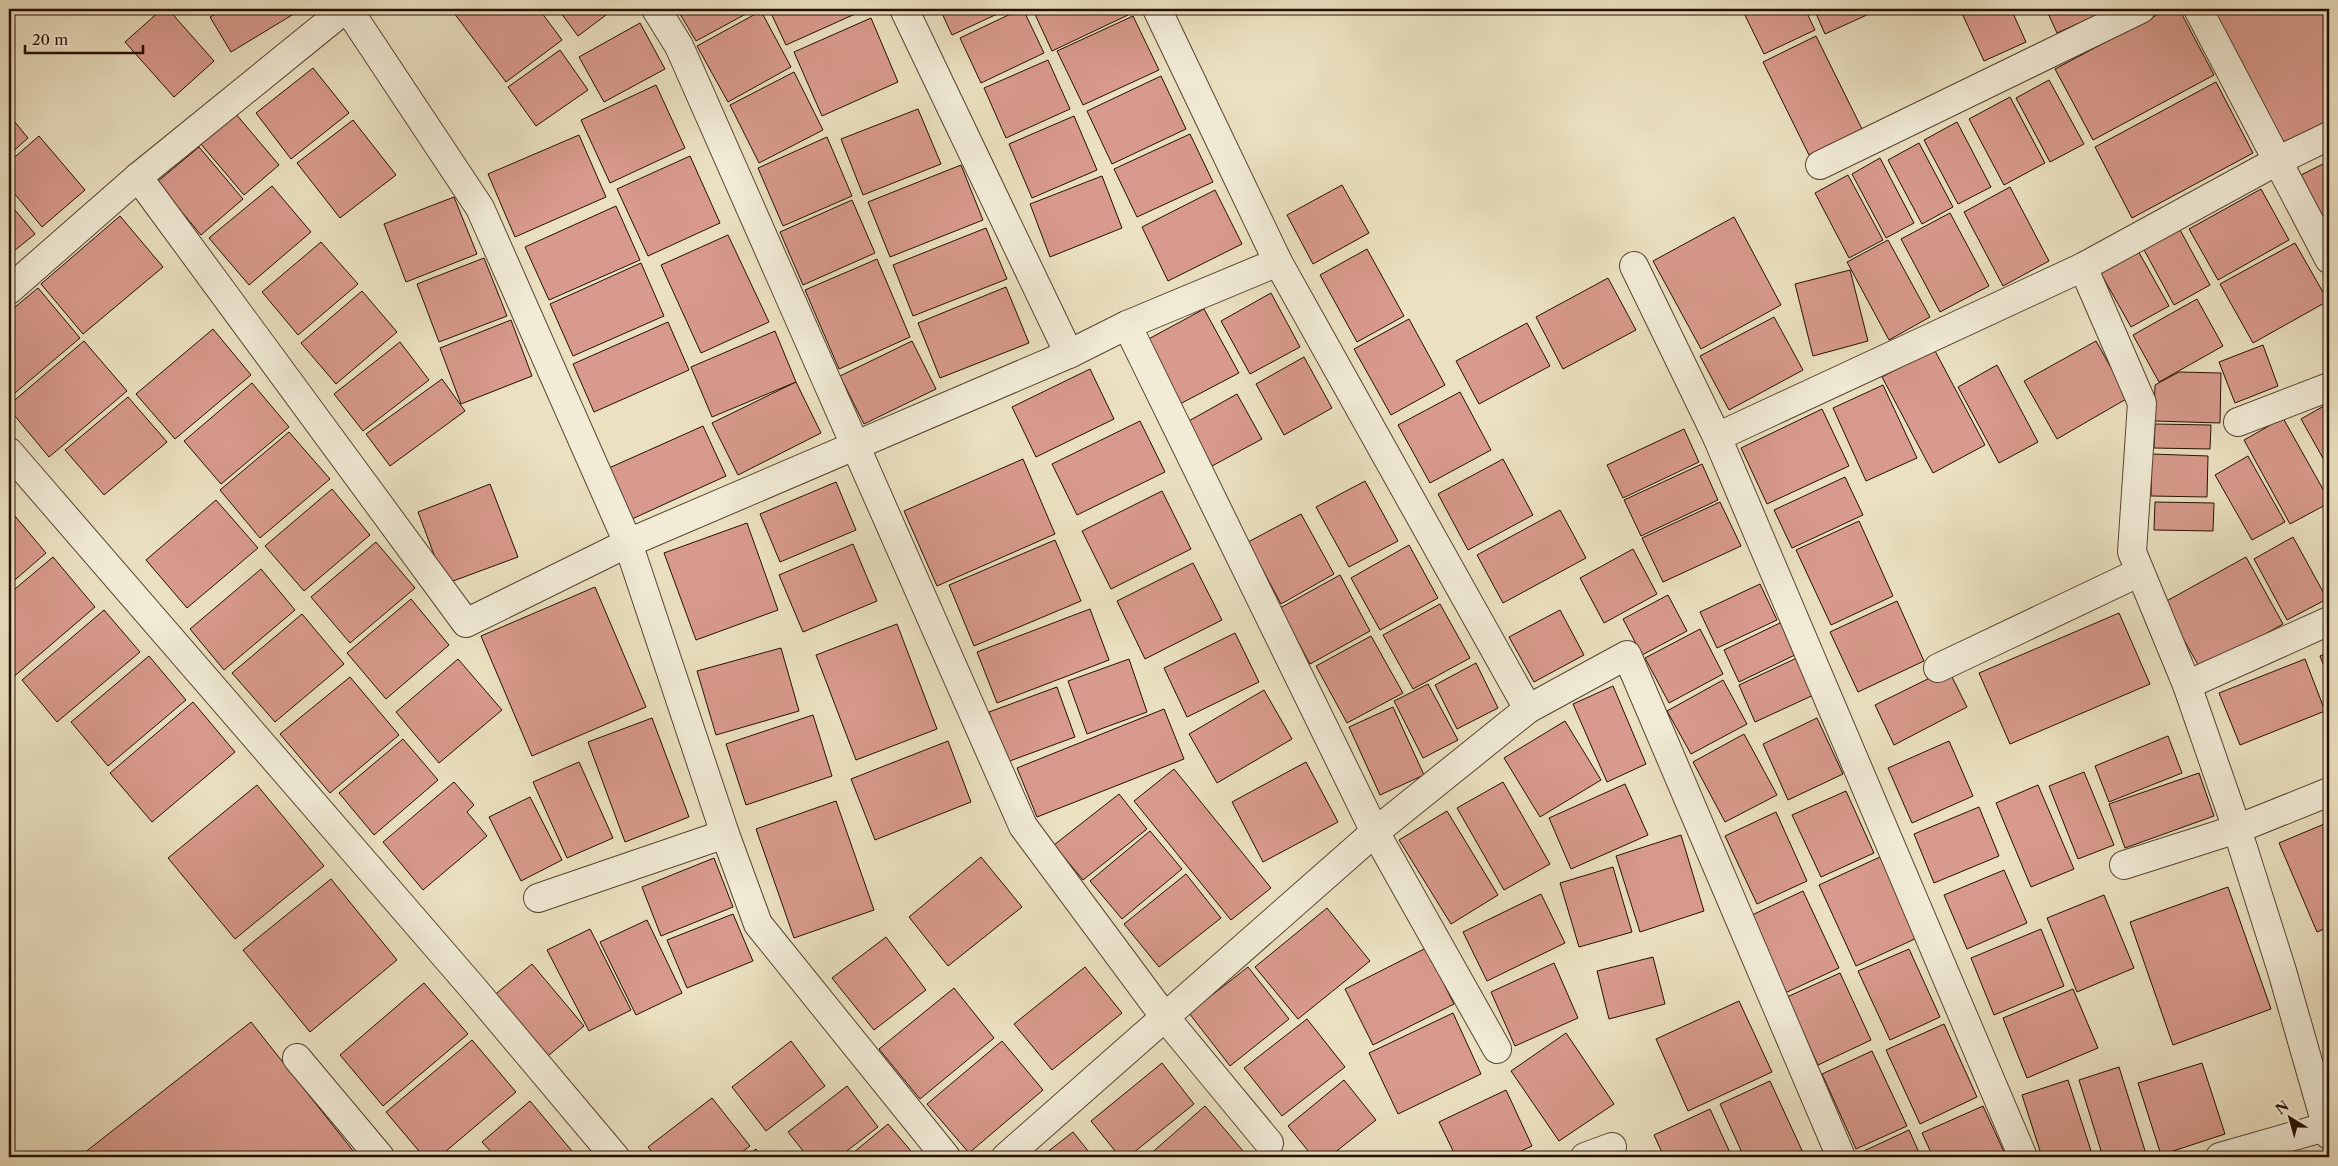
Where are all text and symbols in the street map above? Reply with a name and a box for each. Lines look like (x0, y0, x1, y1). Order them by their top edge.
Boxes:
scale bar (25, 22, 142, 54)
text: 20 m (32, 30, 68, 49)
north arrow (2266, 1094, 2316, 1144)
text: N (2272, 1097, 2292, 1118)

